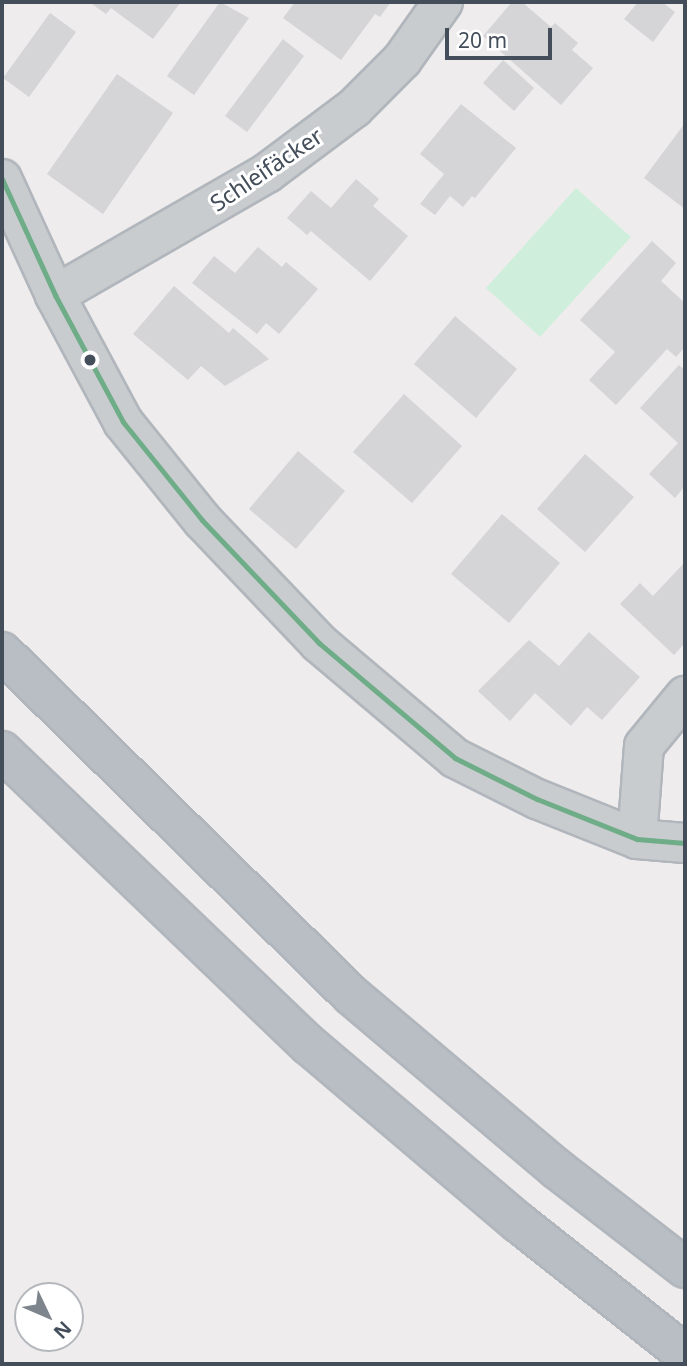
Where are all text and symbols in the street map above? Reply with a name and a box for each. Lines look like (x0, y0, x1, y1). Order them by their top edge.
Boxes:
scale bar (449, 14, 556, 58)
text: 20 m (458, 26, 507, 54)
street label: Schleifäcker (205, 121, 327, 217)
unlabelled marker (83, 353, 97, 367)
north arrow (14, 1282, 84, 1352)
text: N (48, 1316, 77, 1345)

